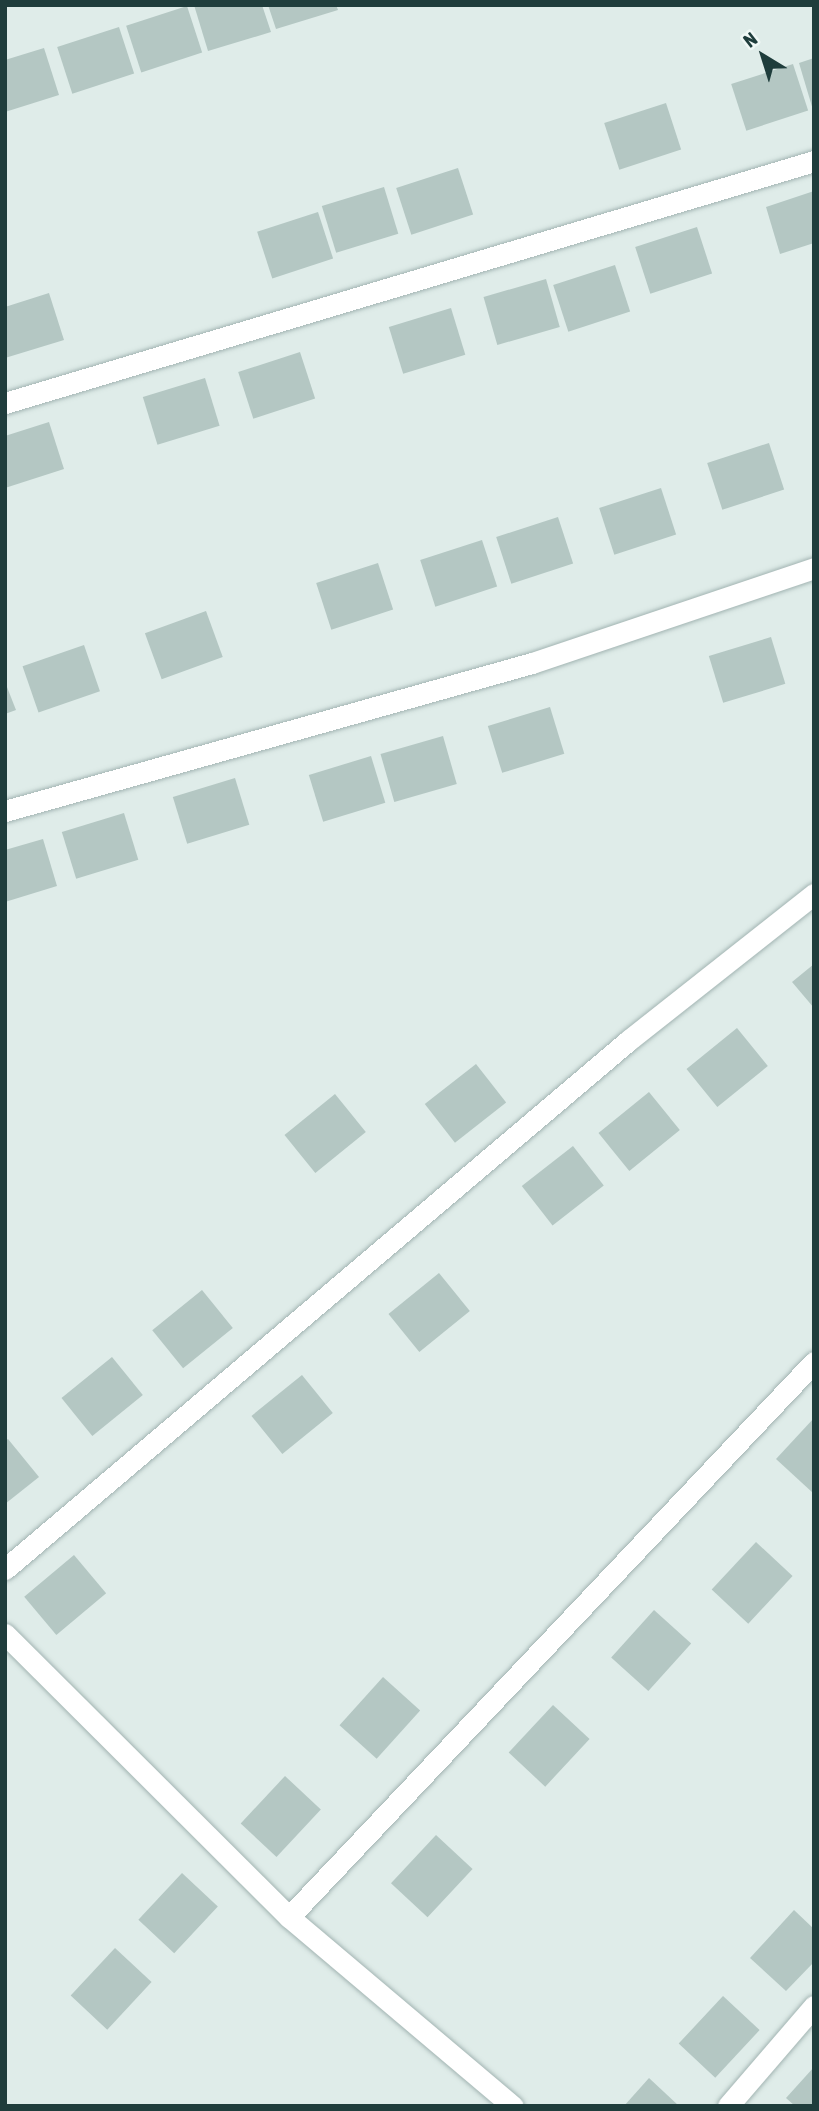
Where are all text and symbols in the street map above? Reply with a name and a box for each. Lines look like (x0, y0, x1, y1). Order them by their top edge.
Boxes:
north arrow (728, 21, 798, 91)
text: N (739, 27, 761, 52)

